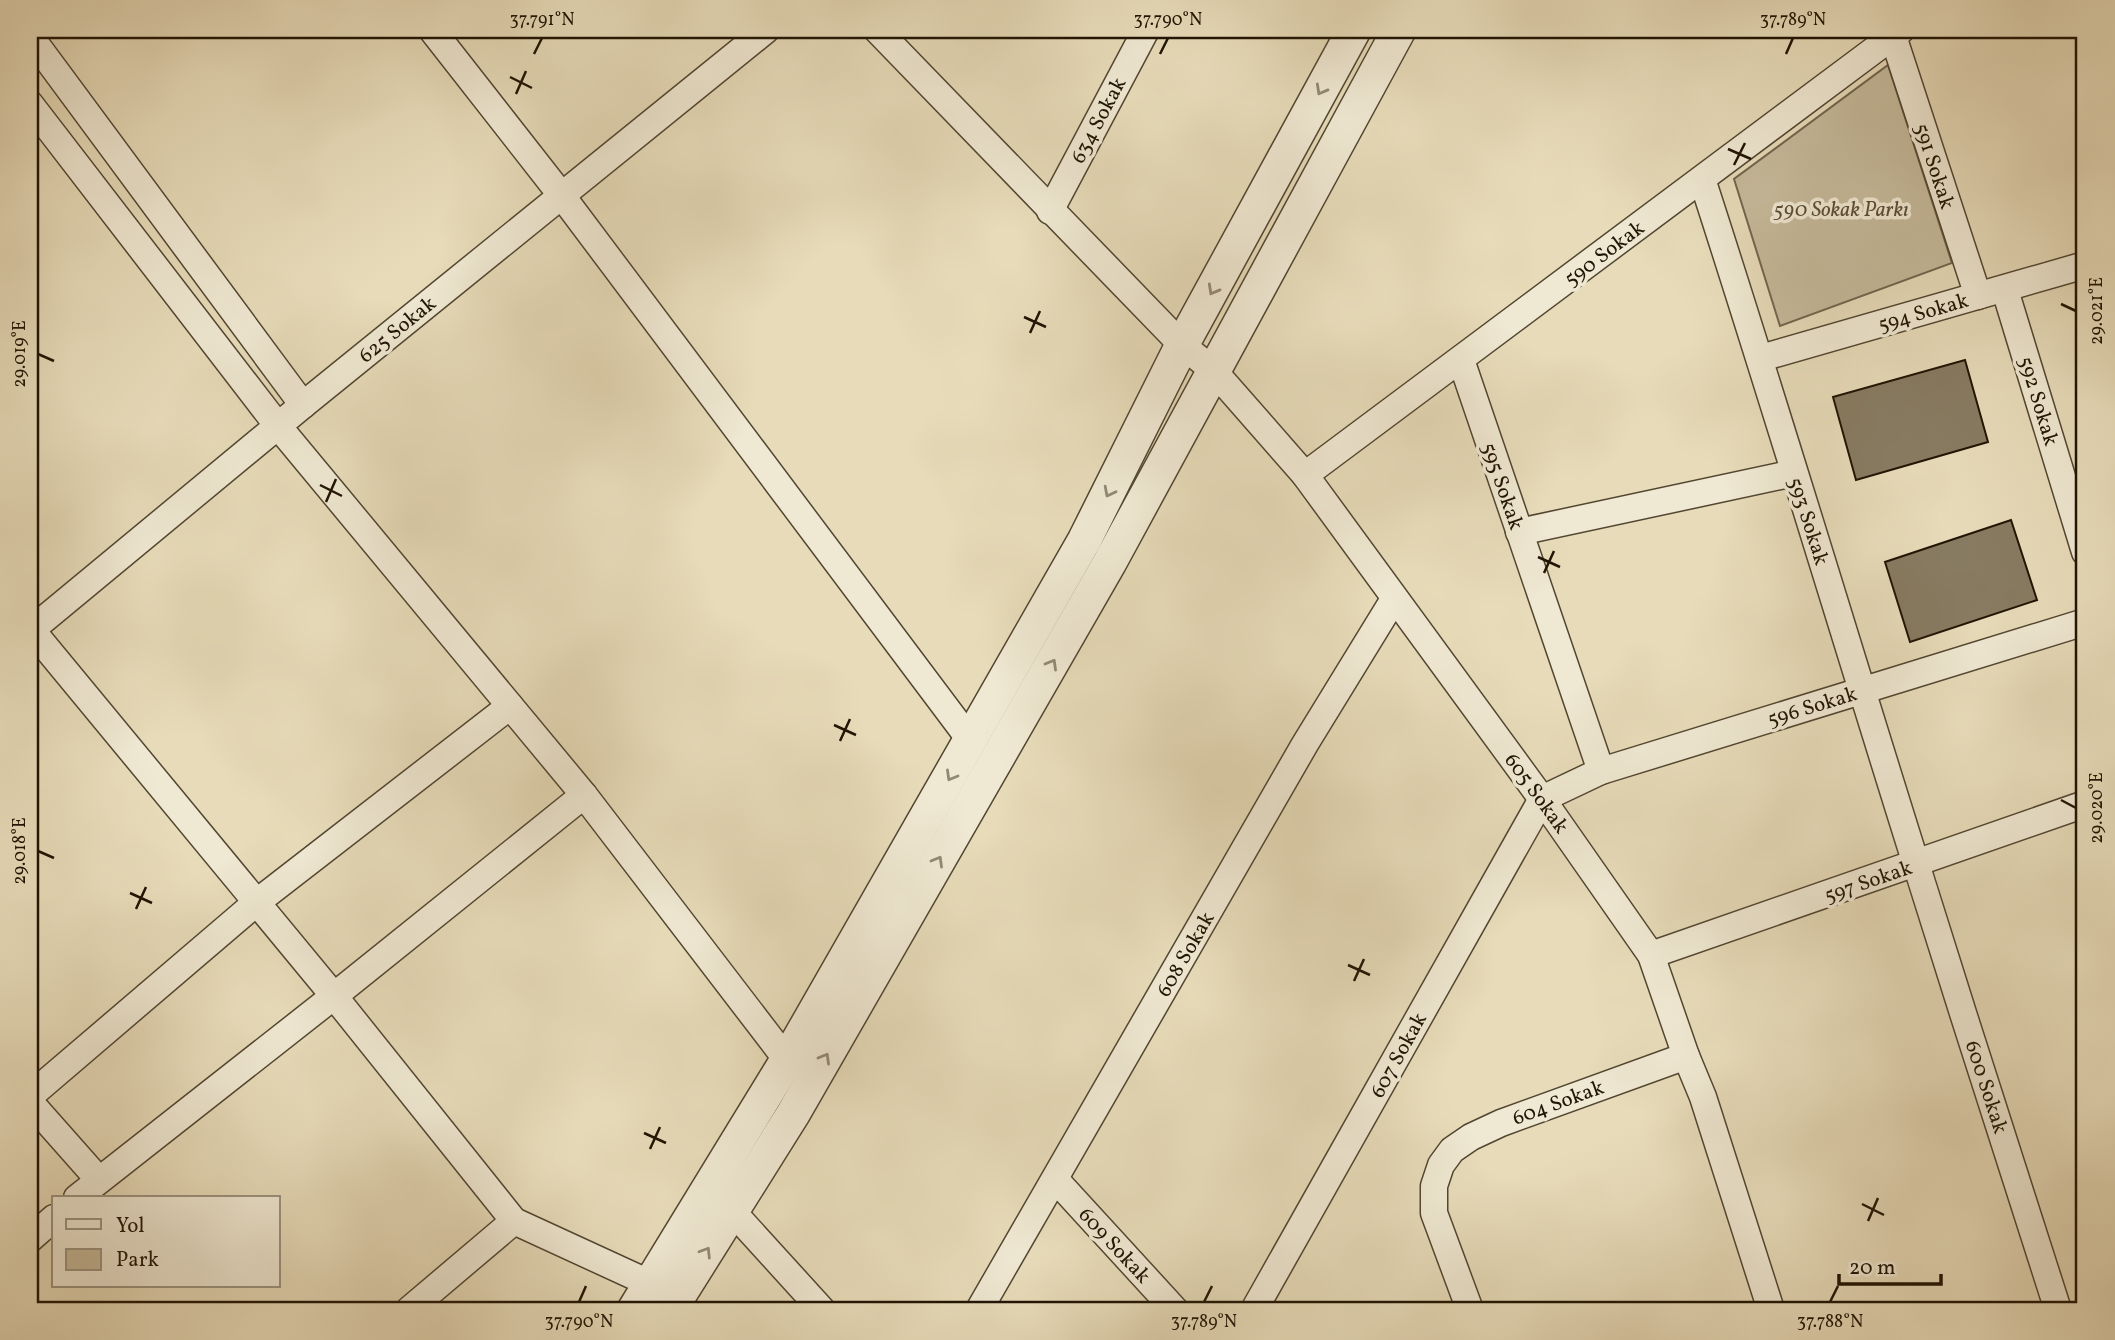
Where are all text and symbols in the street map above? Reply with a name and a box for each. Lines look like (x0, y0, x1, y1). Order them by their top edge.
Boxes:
text: 37.791°N (509, 8, 575, 33)
text: 37.790°N (1134, 8, 1202, 33)
text: 37.789°N (1760, 8, 1826, 33)
street label: 634 Sokak (1065, 72, 1134, 169)
one-way arrow (1316, 82, 1330, 95)
street label: 591 Sokak (1906, 120, 1961, 214)
park label: 590 Sokak Parkı (1773, 196, 1908, 225)
street label: 590 Sokak (1559, 214, 1651, 294)
text: 29.021°E (2085, 277, 2110, 345)
one-way arrow (1207, 282, 1221, 295)
street label: 594 Sokak (1875, 287, 1972, 340)
street label: 625 Sokak (353, 290, 443, 370)
text: 29.019°E (8, 320, 33, 388)
street label: 592 Sokak (2010, 353, 2065, 450)
street label: 595 Sokak (1473, 439, 1530, 535)
street label: 593 Sokak (1780, 474, 1836, 570)
one-way arrow (1103, 485, 1117, 497)
one-way arrow (1043, 658, 1056, 671)
street label: 596 Sokak (1764, 680, 1861, 735)
street label: 605 Sokak (1497, 748, 1575, 841)
one-way arrow (946, 769, 959, 782)
text: 29.020°E (2085, 772, 2110, 844)
text: 29.018°E (8, 817, 33, 885)
street label: 597 Sokak (1821, 854, 1917, 911)
one-way arrow (930, 855, 943, 868)
street label: 608 Sokak (1150, 906, 1223, 1003)
street label: 607 Sokak (1364, 1007, 1435, 1104)
street label: 600 Sokak (1957, 1037, 2014, 1138)
one-way arrow (817, 1053, 830, 1065)
street label: 604 Sokak (1509, 1073, 1609, 1133)
legend (52, 1196, 280, 1288)
street label: 609 Sokak (1071, 1202, 1157, 1291)
text: Yol (116, 1212, 145, 1241)
scale bar (1839, 1242, 1940, 1286)
text: Park (116, 1246, 159, 1275)
one-way arrow (698, 1247, 711, 1260)
text: 20 m (1849, 1254, 1895, 1283)
text: 37.790°N (545, 1310, 613, 1335)
text: 37.789°N (1171, 1310, 1237, 1335)
text: 37.788°N (1797, 1310, 1863, 1335)

